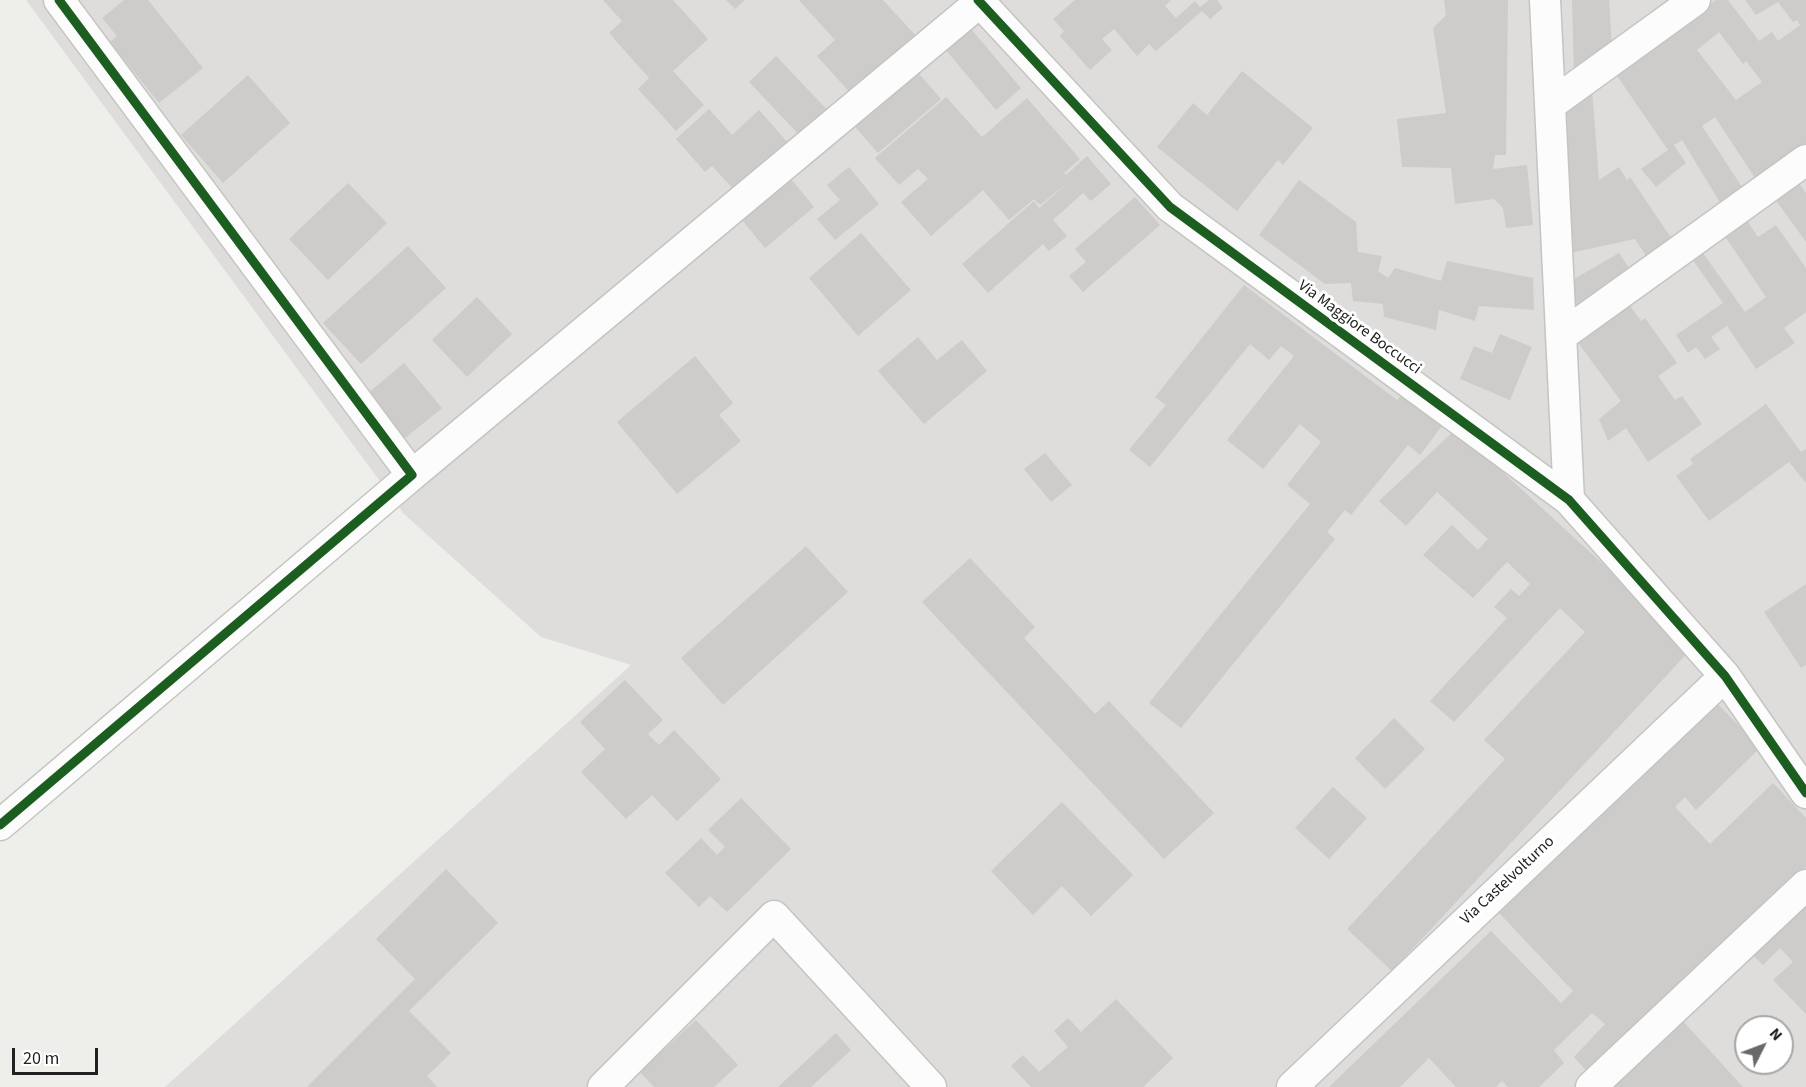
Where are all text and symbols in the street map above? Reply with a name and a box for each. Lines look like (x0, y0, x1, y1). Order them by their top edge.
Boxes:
street label: Via Maggiore Boccucci (1294, 277, 1424, 379)
street label: Via Castelvolturno (1457, 833, 1559, 929)
north arrow (1734, 1015, 1794, 1075)
text: N (1764, 1023, 1788, 1046)
scale bar (15, 1036, 100, 1074)
text: 20 m (23, 1046, 59, 1071)

